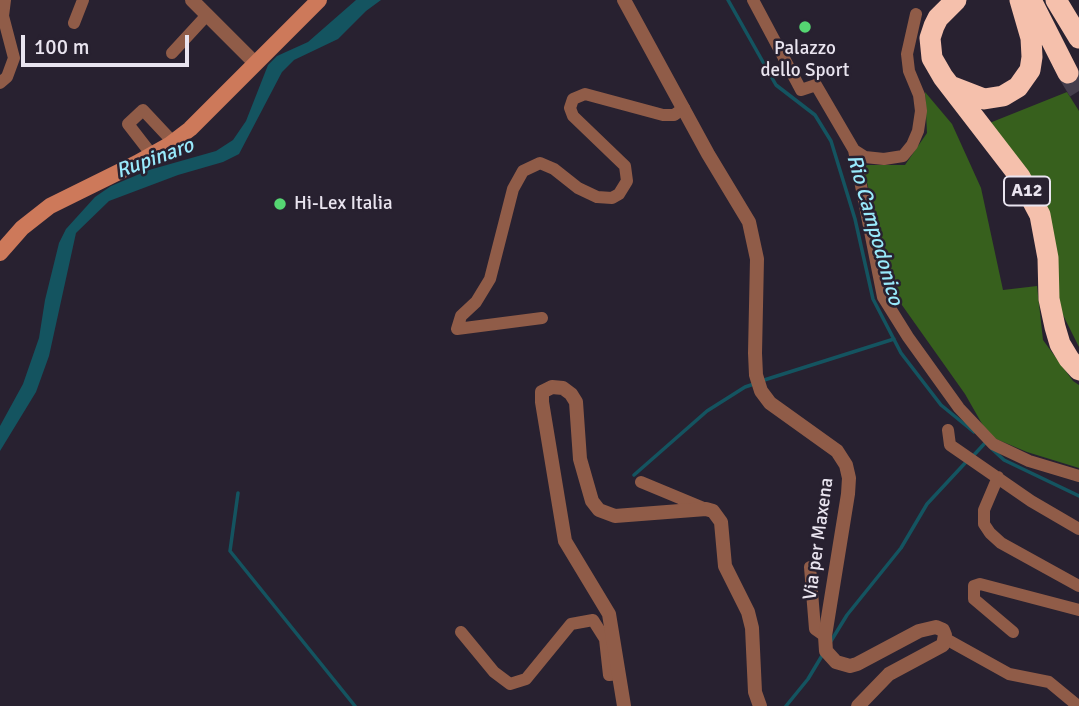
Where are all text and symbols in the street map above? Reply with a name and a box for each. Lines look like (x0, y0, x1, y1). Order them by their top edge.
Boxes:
marker: Palazzo dello Sport (797, 19, 813, 35)
scale bar (24, 21, 192, 65)
text: 100 m (34, 34, 89, 60)
place label: Palazzo dello Sport (761, 38, 849, 82)
water label: Rupinaro (113, 133, 197, 185)
water label: Rio Campodonico (840, 152, 908, 308)
road number: A12 (1004, 176, 1050, 206)
place label: Hi-Lex Italia (294, 193, 393, 215)
marker: Hi-Lex Italia (272, 196, 288, 212)
street label: Via per Maxena (799, 476, 839, 602)

